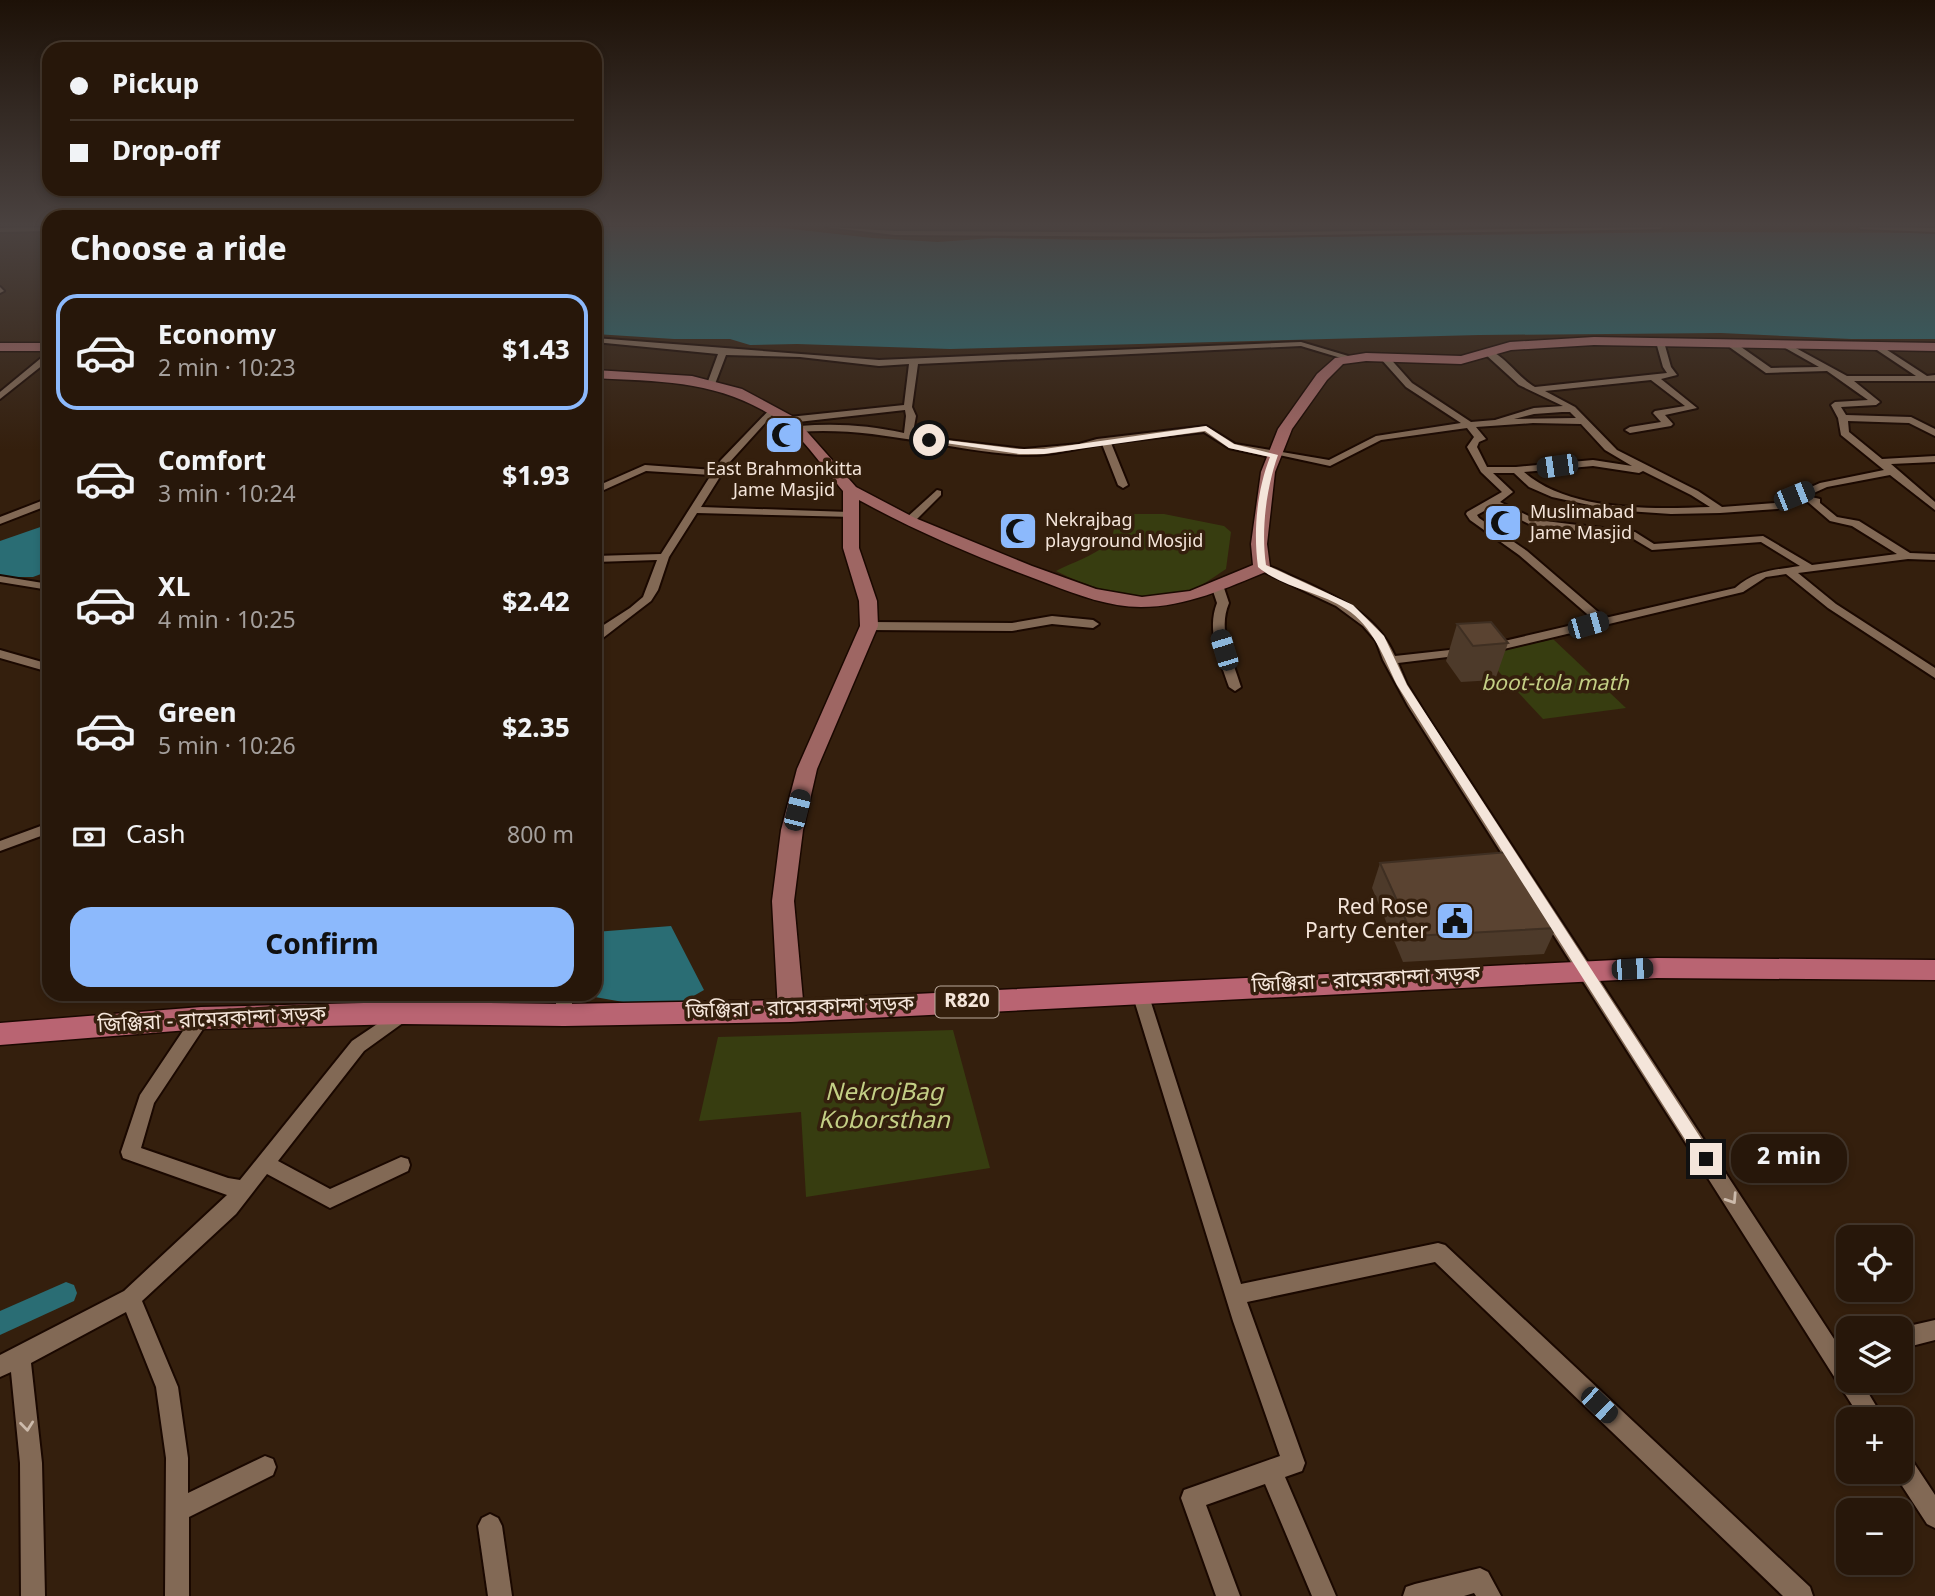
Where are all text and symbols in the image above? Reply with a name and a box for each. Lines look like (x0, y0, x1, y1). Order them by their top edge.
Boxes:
text: Pickup (112, 69, 199, 104)
text: Drop-off (112, 136, 220, 171)
text: Choose a ride (70, 231, 287, 273)
text: Economy (158, 320, 276, 355)
icon: car (74, 321, 137, 384)
text: $1.43 (502, 335, 570, 370)
text: 2 min · 10:23 (158, 355, 296, 385)
mosque icon: East Brahmonkitta Jame Masjid (763, 414, 805, 456)
route start (913, 424, 945, 456)
text: Comfort (158, 446, 266, 481)
icon: car (74, 447, 137, 510)
car (1535, 453, 1580, 479)
place label: East Brahmonkitta Jame Masjid (706, 458, 862, 503)
text: $1.93 (502, 461, 570, 496)
car (1771, 478, 1818, 514)
text: 3 min · 10:24 (158, 481, 296, 511)
place label: Muslimabad Jame Masjid (1528, 501, 1635, 546)
mosque icon: Muslimabad Jame Masjid (1482, 502, 1524, 544)
place label: Nekrajbag playground Mosjid (1045, 509, 1203, 554)
mosque icon: Nekrajbag playground Mosjid (997, 510, 1039, 552)
text: XL (158, 572, 190, 607)
icon: car (74, 573, 137, 636)
text: $2.42 (502, 587, 570, 622)
text: 4 min · 10:25 (158, 607, 296, 637)
car (1565, 609, 1612, 641)
car (1208, 627, 1241, 673)
park label: boot-tola math (1481, 671, 1630, 699)
text: Green (158, 698, 237, 733)
icon: car (74, 699, 137, 762)
text: $2.35 (502, 713, 570, 748)
text: 5 min · 10:26 (158, 733, 296, 763)
car (782, 787, 813, 833)
icon: cash (70, 818, 108, 856)
text: Cash (126, 819, 186, 854)
text: 800 m (507, 822, 574, 852)
place label: Red Rose Party Center (1305, 895, 1428, 947)
public building icon: Red Rose Party Center (1434, 900, 1476, 942)
button: Confirm (70, 907, 574, 987)
car (1611, 957, 1654, 981)
street label: জিঞ্জিরা - রামেরকান্দা সড়ক (1250, 961, 1482, 1001)
road number: R820 (936, 986, 998, 1018)
street label: জিঞ্জিরা - রামেরকান্দা সড়ক (684, 991, 916, 1027)
street label: জিঞ্জিরা - রামেরকান্দা সড়ক (96, 1001, 328, 1041)
park label: NekrojBag Koborsthan (818, 1078, 951, 1138)
callout: 2 min (1730, 1134, 1846, 1184)
route end (1690, 1143, 1722, 1175)
text: 2 min (1757, 1143, 1821, 1173)
one-way arrow (1724, 1192, 1737, 1205)
map controls (1836, 1225, 1913, 1575)
button: locate (1836, 1225, 1913, 1302)
button: layers (1836, 1316, 1913, 1393)
car (1577, 1383, 1622, 1427)
button: + (1836, 1407, 1913, 1484)
one-way arrow (19, 1420, 34, 1431)
button: − (1836, 1498, 1913, 1575)

